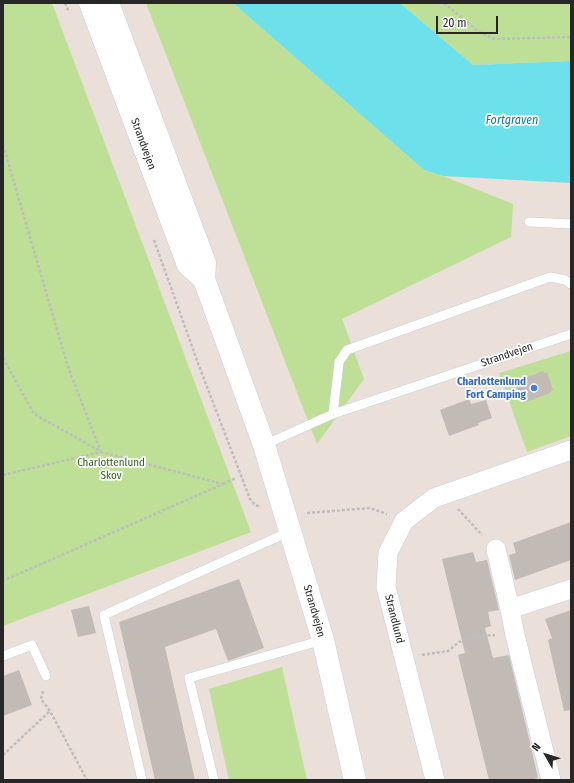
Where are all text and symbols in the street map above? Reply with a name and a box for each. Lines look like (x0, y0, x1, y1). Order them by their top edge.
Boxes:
scale bar (438, 8, 500, 34)
text: 20 m (443, 16, 467, 30)
water label: Fortgraven (486, 114, 538, 128)
street label: Strandvejen (128, 116, 158, 172)
street label: Strandvejen (479, 340, 535, 370)
place label: Charlottenlund Fort Camping (457, 375, 526, 401)
marker: Charlottenlund Fort Camping (529, 383, 539, 393)
park label: Charlottenlund Skov (77, 456, 145, 482)
street label: Strandvejen (300, 583, 328, 639)
street label: Strandlund (382, 593, 406, 645)
north arrow (526, 735, 566, 775)
text: N (529, 740, 543, 754)

